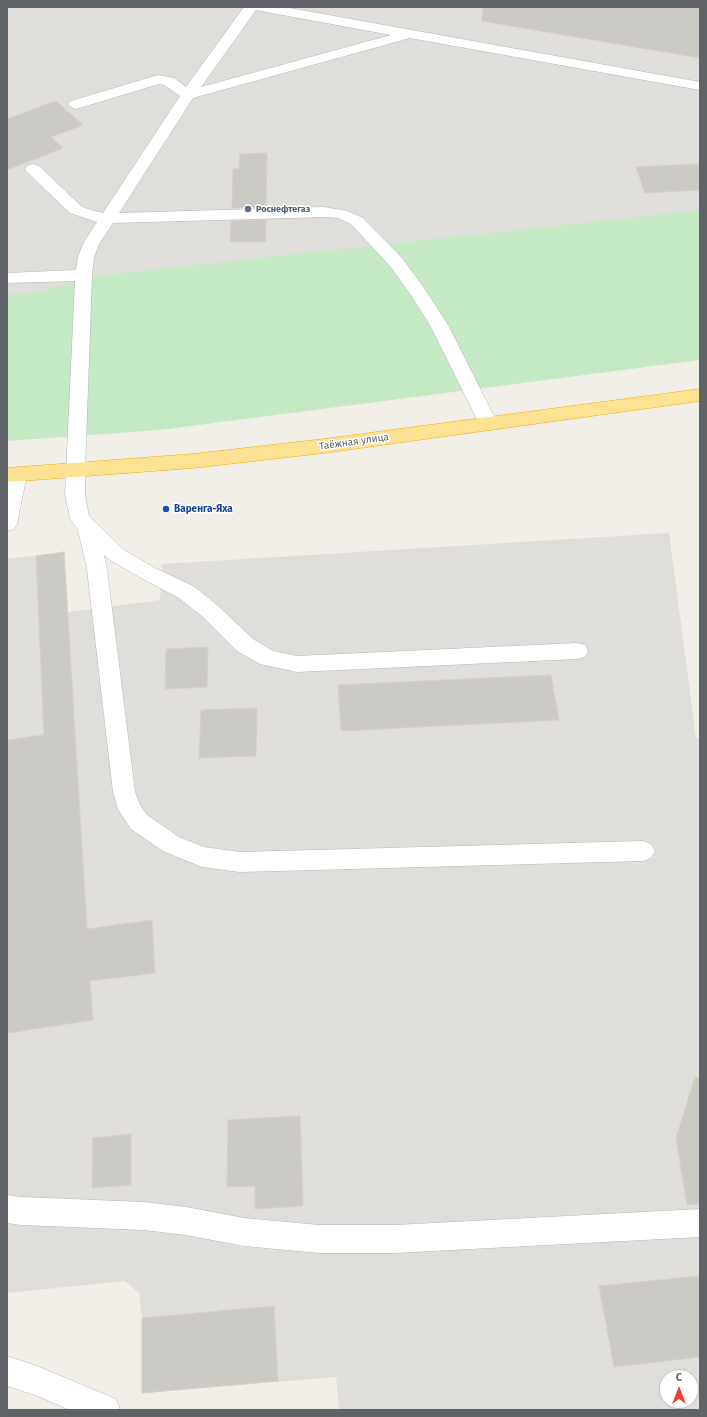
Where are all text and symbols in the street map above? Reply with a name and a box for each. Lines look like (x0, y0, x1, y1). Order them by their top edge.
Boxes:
marker: Роснефтегаз (243, 204, 253, 214)
place label: Роснефтегаз (256, 204, 310, 214)
street label: Таёжная улица (318, 431, 390, 453)
place label: Варенга-Яха (174, 503, 233, 515)
marker: Варенга-Яха (161, 504, 171, 514)
north arrow (659, 1369, 699, 1409)
text: С (676, 1371, 682, 1384)

